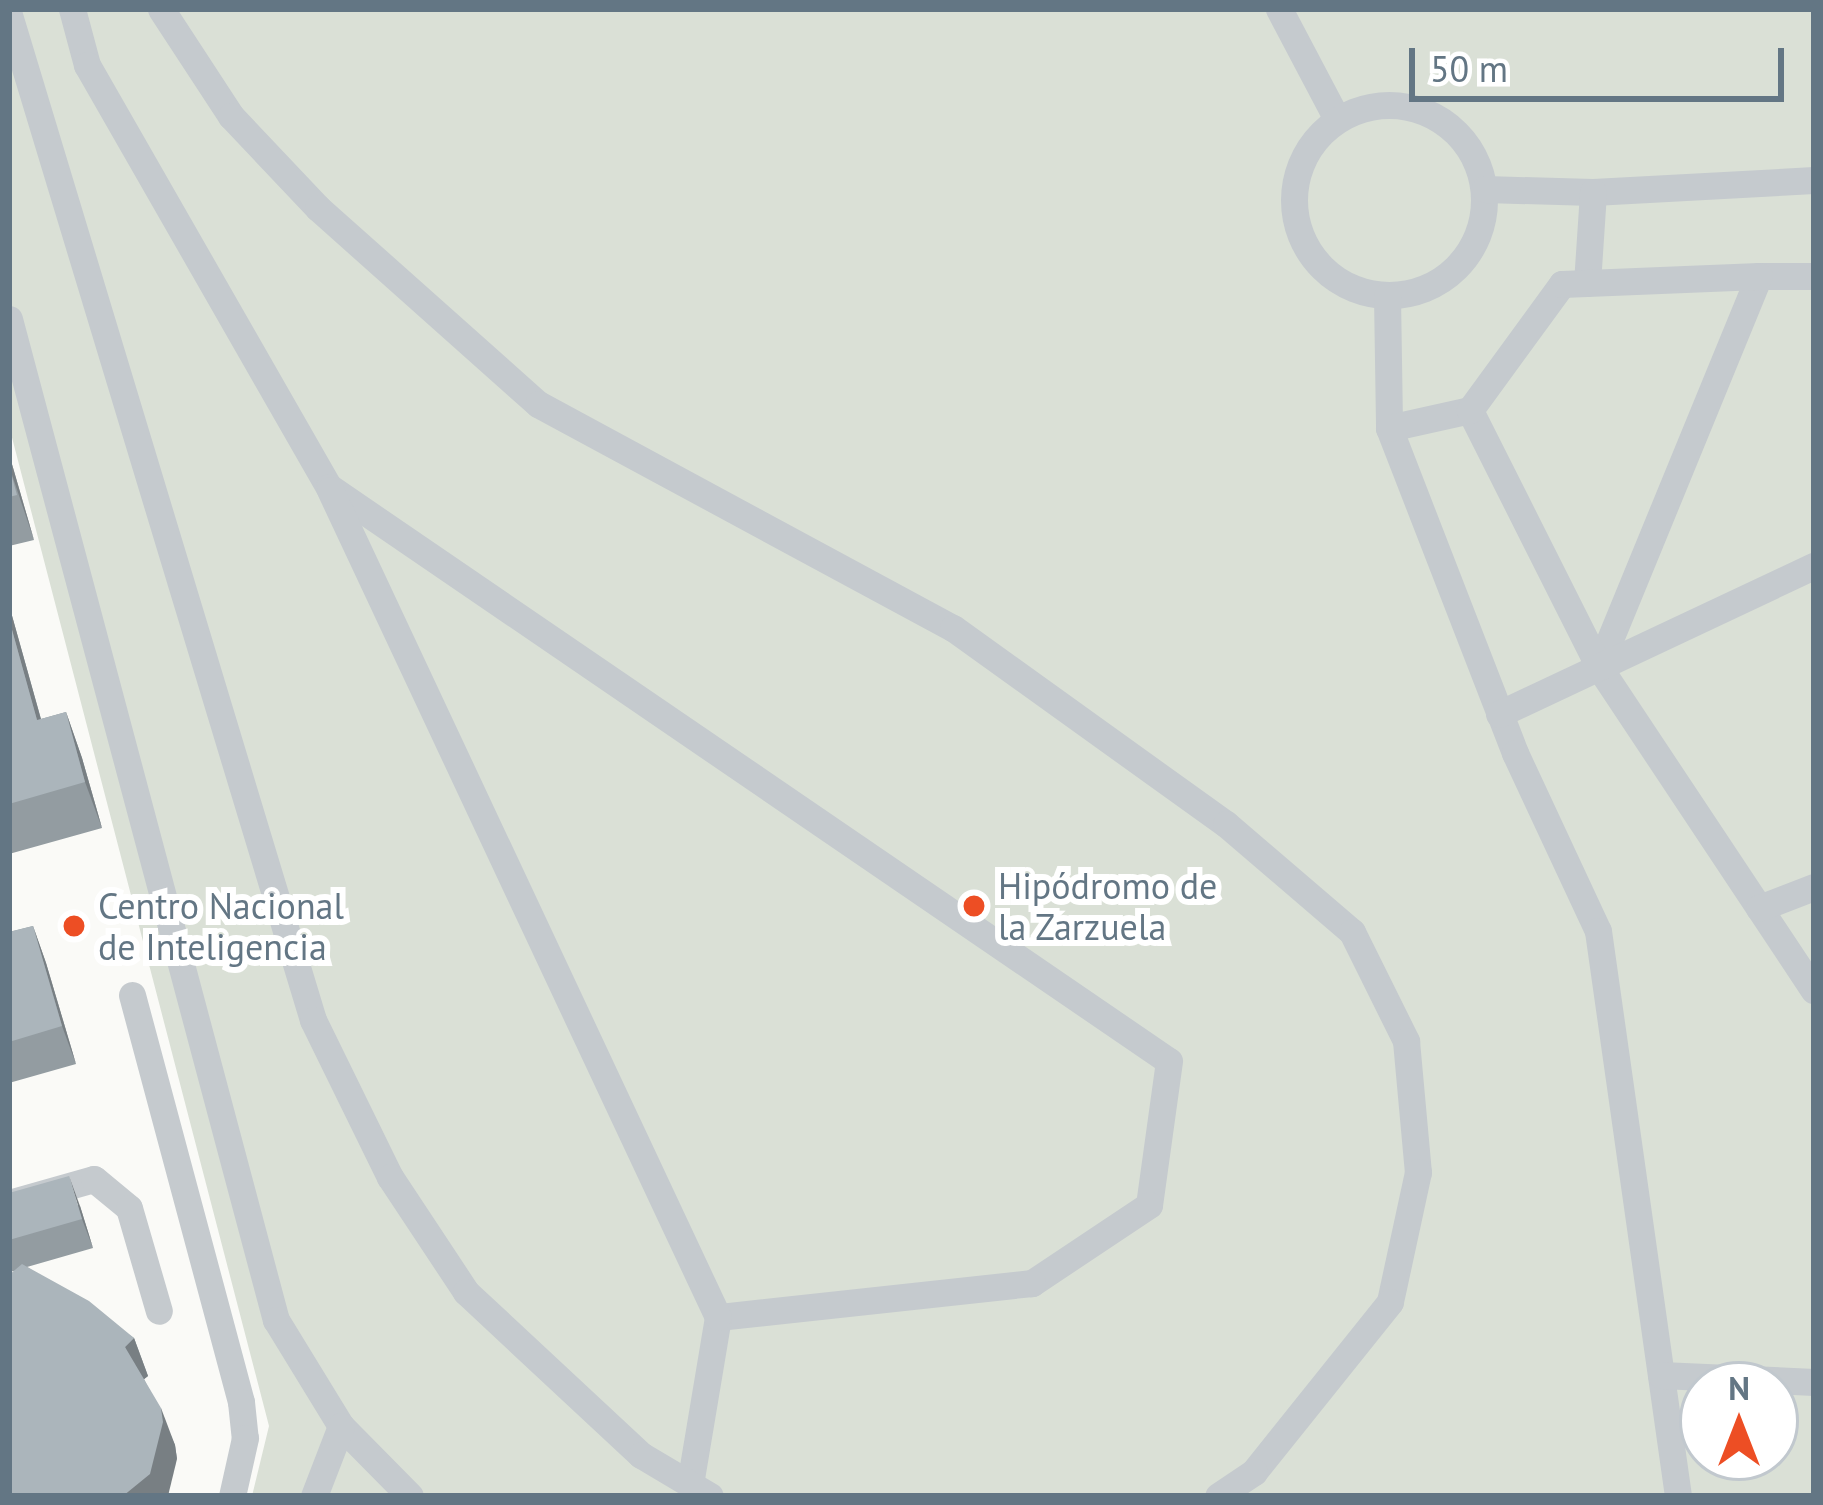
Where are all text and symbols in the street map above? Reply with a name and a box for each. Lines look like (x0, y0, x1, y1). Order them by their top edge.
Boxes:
scale bar (1415, 24, 1790, 98)
text: 50 m (1430, 45, 1508, 92)
place label: Hipódromo de la Zarzuela (998, 863, 1217, 948)
place label: Centro Nacional de Inteligencia (98, 883, 344, 968)
marker: Hipódromo de la Zarzuela (961, 893, 987, 919)
marker: Centro Nacional de Inteligencia (61, 913, 87, 939)
north arrow (1679, 1361, 1799, 1481)
text: N (1728, 1366, 1750, 1409)

